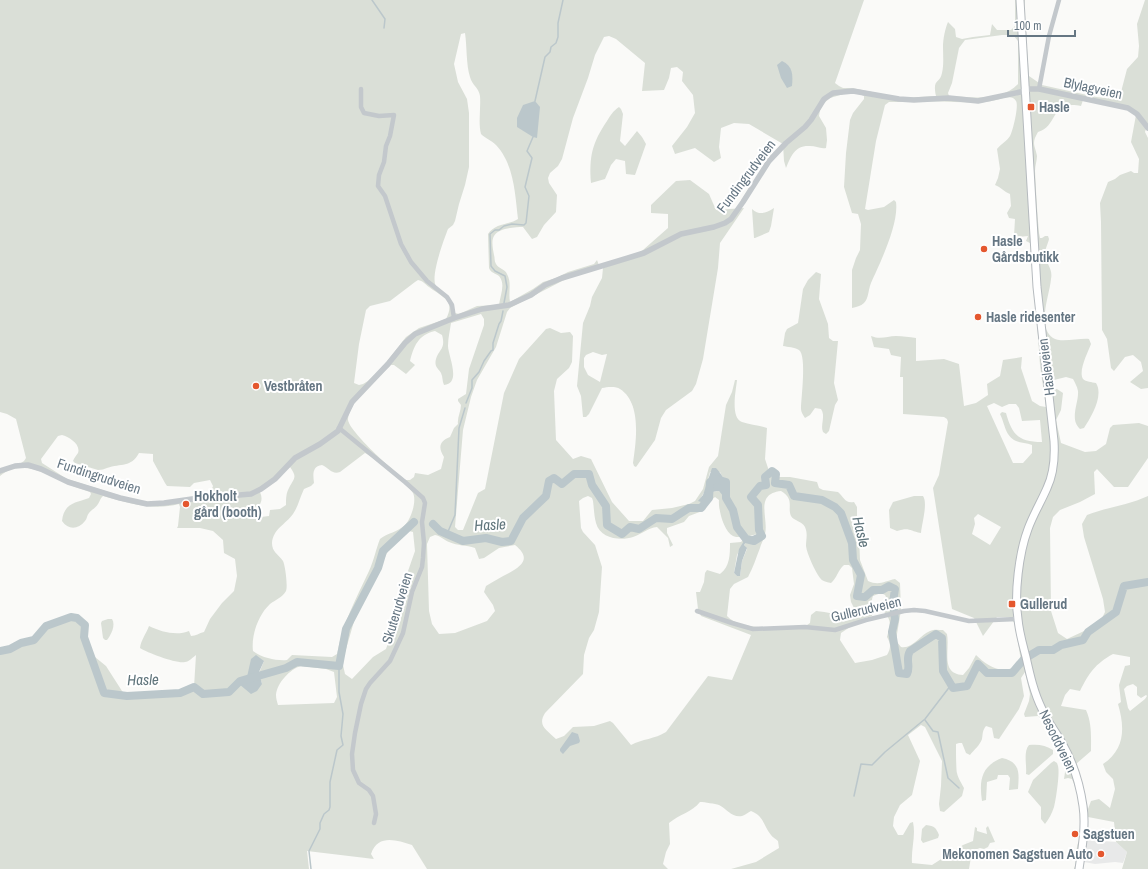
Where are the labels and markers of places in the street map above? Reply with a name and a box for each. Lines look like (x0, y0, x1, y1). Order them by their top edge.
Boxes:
place label: Hasle (1039, 98, 1070, 116)
marker: Hasle (1026, 102, 1036, 112)
place label: Hasle Gårdsbutikk (992, 232, 1060, 266)
marker: Hasle Gårdsbutikk (979, 244, 989, 254)
place label: Hasle ridesenter (986, 308, 1076, 326)
marker: Hasle ridesenter (973, 312, 983, 322)
place label: Vestbråten (264, 377, 323, 395)
marker: Vestbråten (251, 381, 261, 391)
place label: Hokholt gård (booth) (194, 487, 262, 521)
marker: Hokholt gård (booth) (181, 499, 191, 509)
place label: Gullerud (1020, 595, 1067, 613)
marker: Gullerud (1007, 599, 1017, 609)
place label: Sagstuen (1083, 825, 1135, 843)
marker: Sagstuen (1070, 829, 1080, 839)
place label: Mekonomen Sagstuen Auto (942, 845, 1093, 863)
marker: Mekonomen Sagstuen Auto (1096, 849, 1106, 859)

